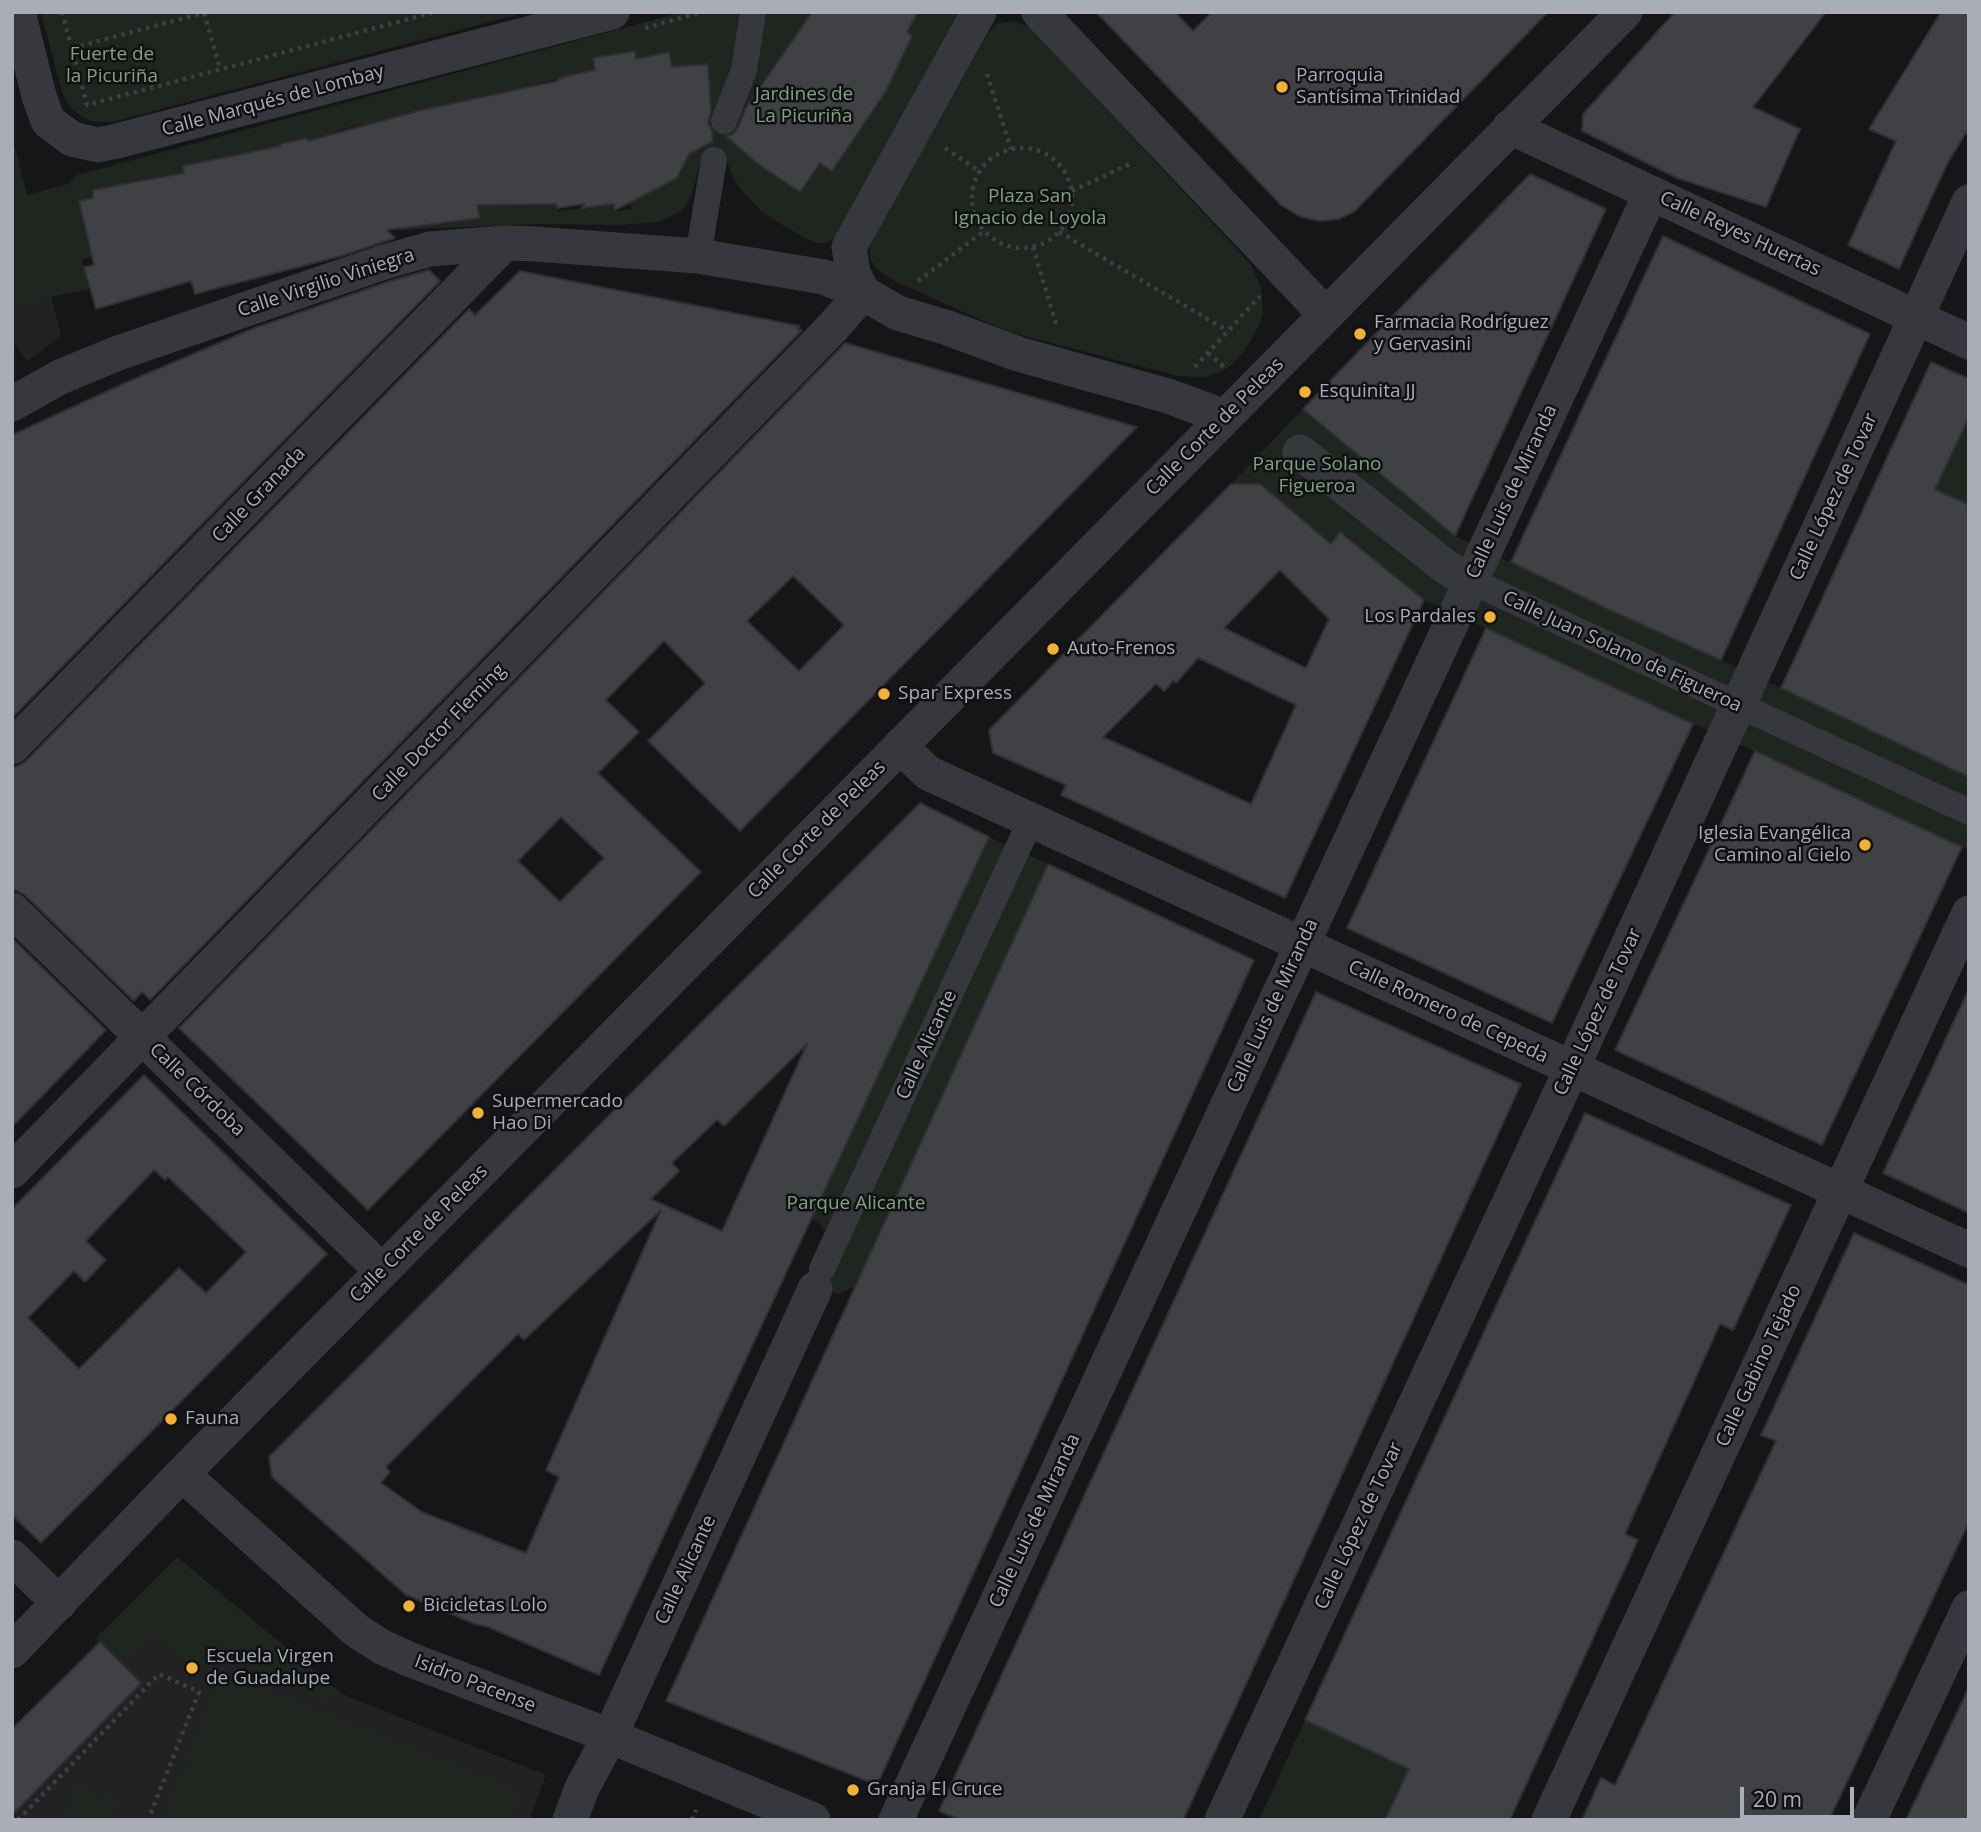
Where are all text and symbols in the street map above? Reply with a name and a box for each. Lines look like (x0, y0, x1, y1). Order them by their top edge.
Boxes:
park label: Fuerte de la Picuriña (66, 44, 158, 88)
street label: Calle Marqués de Lombay (159, 60, 387, 142)
place label: Parroquia Santísima Trinidad (1296, 65, 1460, 109)
marker: Parroquia Santísima Trinidad (1274, 79, 1290, 95)
park label: Jardines de La Picuriña (755, 84, 853, 128)
park label: Plaza San Ignacio de Loyola (954, 186, 1106, 230)
street label: Calle Reyes Huertas (1656, 187, 1824, 281)
street label: Calle Virgilio Viniegra (235, 244, 417, 322)
place label: Farmacia Rodríguez y Gervasini (1374, 312, 1549, 356)
marker: Farmacia Rodríguez y Gervasini (1352, 326, 1368, 342)
street label: Calle Corte de Peleas (1141, 353, 1289, 501)
place label: Esquinita JJ (1319, 381, 1416, 403)
marker: Esquinita JJ (1297, 384, 1313, 400)
street label: Calle Luis de Miranda (1462, 401, 1562, 583)
street label: Calle López de Tovar (1785, 410, 1883, 584)
street label: Calle Granada (208, 442, 310, 548)
park label: Parque Solano Figueroa (1253, 454, 1381, 498)
street label: Calle Juan Solano de Figueroa (1499, 587, 1745, 717)
place label: Los Pardales (1364, 606, 1476, 628)
marker: Los Pardales (1482, 609, 1498, 625)
place label: Auto-Frenos (1067, 638, 1175, 660)
marker: Auto-Frenos (1045, 641, 1061, 657)
street label: Calle Doctor Fleming (367, 659, 511, 807)
place label: Spar Express (898, 683, 1012, 705)
marker: Spar Express (876, 686, 892, 702)
street label: Calle Corte de Peleas (743, 756, 891, 904)
place label: Iglesia Evangélica Camino al Cielo (1698, 823, 1851, 867)
marker: Iglesia Evangélica Camino al Cielo (1857, 837, 1873, 853)
street label: Calle Luis de Miranda (1223, 915, 1323, 1097)
street label: Calle López de Tovar (1549, 925, 1647, 1099)
street label: Calle Romero de Cepeda (1345, 956, 1551, 1068)
street label: Calle Alicante (892, 987, 962, 1103)
street label: Calle Córdoba (144, 1039, 250, 1141)
place label: Supermercado Hao Di (492, 1091, 623, 1135)
marker: Supermercado Hao Di (470, 1105, 486, 1121)
street label: Calle Corte de Peleas (345, 1160, 493, 1308)
park label: Parque Alicante (787, 1193, 925, 1215)
street label: Calle Gabino Tejado (1711, 1281, 1807, 1451)
place label: Fauna (185, 1408, 239, 1430)
marker: Fauna (163, 1411, 179, 1427)
street label: Calle Luis de Miranda (985, 1430, 1085, 1612)
street label: Calle López de Tovar (1310, 1439, 1408, 1613)
street label: Calle Alicante (651, 1512, 721, 1628)
place label: Bicicletas Lolo (423, 1595, 547, 1617)
marker: Bicicletas Lolo (401, 1598, 417, 1614)
place label: Escuela Virgen de Guadalupe (206, 1646, 334, 1690)
street label: Isidro Pacense (411, 1650, 539, 1718)
marker: Escuela Virgen de Guadalupe (184, 1660, 200, 1676)
scale bar (1743, 1772, 1857, 1816)
place label: Granja El Cruce (867, 1779, 1003, 1801)
marker: Granja El Cruce (845, 1782, 861, 1798)
text: 20 m (1753, 1785, 1802, 1813)

